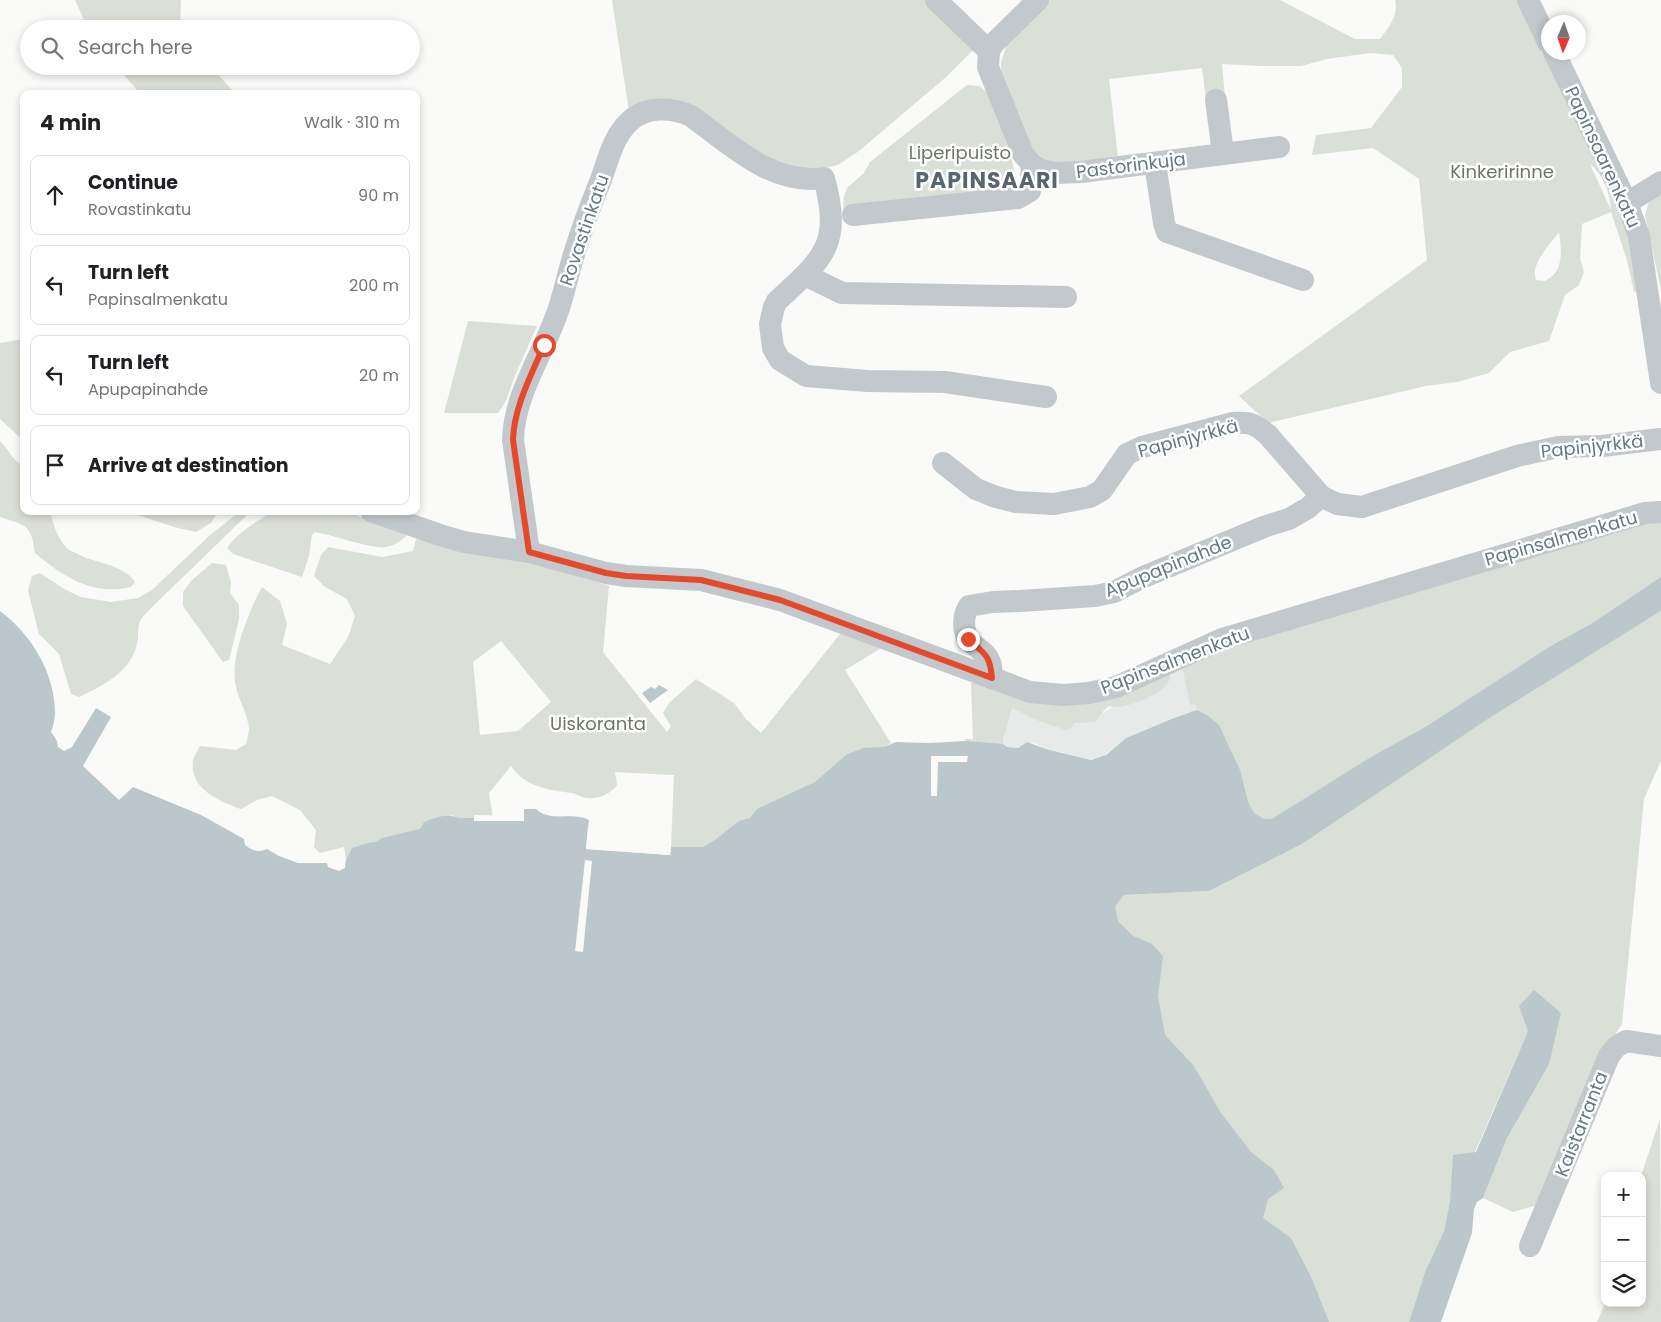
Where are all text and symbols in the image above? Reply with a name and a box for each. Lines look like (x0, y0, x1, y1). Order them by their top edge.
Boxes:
north arrow (1541, 15, 1586, 60)
search box (20, 20, 420, 75)
icon: search (38, 34, 66, 62)
text: Search here (78, 34, 192, 61)
street label: Papinsaarenkatu (1559, 82, 1647, 232)
text: 4 min (40, 108, 101, 137)
text: Walk · 310 m (304, 111, 400, 134)
park label: Liperipuisto (909, 140, 1011, 165)
street label: Pastorinkuja (1075, 146, 1187, 184)
park label: Kinkeririnne (1450, 159, 1554, 184)
district label: PAPINSAARI (915, 165, 1059, 196)
text: Continue (88, 169, 178, 196)
street label: Rovastinkatu (553, 171, 615, 289)
icon: ahead (41, 181, 69, 209)
text: 90 m (358, 184, 399, 207)
text: Rovastinkatu (88, 198, 191, 221)
text: Turn left (88, 259, 169, 286)
icon: left (41, 271, 69, 299)
text: 200 m (349, 274, 399, 297)
text: Papinsalmenkatu (88, 288, 228, 311)
route start (533, 334, 556, 357)
text: Turn left (88, 349, 169, 376)
icon: left (41, 361, 69, 389)
text: 20 m (359, 364, 399, 387)
text: Apupapinahde (88, 378, 208, 401)
street label: Papinjyrkkä (1135, 413, 1241, 463)
street label: Papinjyrkkä (1540, 428, 1644, 464)
icon: arrive (41, 451, 69, 479)
text: Arrive at destination (88, 452, 289, 479)
street label: Papinsalmenkatu (1482, 504, 1640, 572)
street label: Apupapinahde (1101, 529, 1235, 603)
street label: Papinsalmenkatu (1097, 620, 1253, 700)
route end (957, 628, 980, 651)
park label: Uiskoranta (550, 711, 646, 736)
street label: Kaistarranta (1549, 1068, 1613, 1180)
map controls (1601, 1172, 1646, 1307)
button: + (1601, 1172, 1646, 1217)
button: − (1601, 1217, 1646, 1262)
button: layers (1601, 1262, 1646, 1307)

